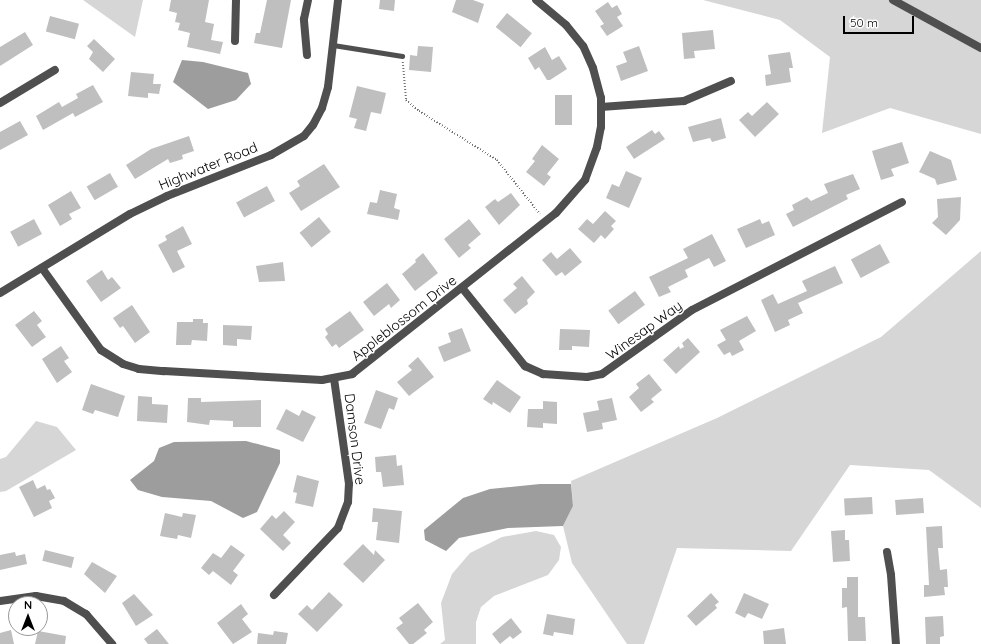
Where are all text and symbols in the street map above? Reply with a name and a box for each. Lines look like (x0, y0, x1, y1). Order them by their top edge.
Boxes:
scale bar (845, 8, 916, 34)
text: 50 m (850, 15, 878, 30)
street label: Highwater Road (156, 138, 260, 194)
street label: Appleblossom Drive (348, 272, 460, 364)
street label: Winesap Way (603, 297, 685, 363)
street label: Damson Drive (341, 392, 369, 486)
north arrow (8, 596, 48, 636)
text: N (24, 598, 32, 612)

